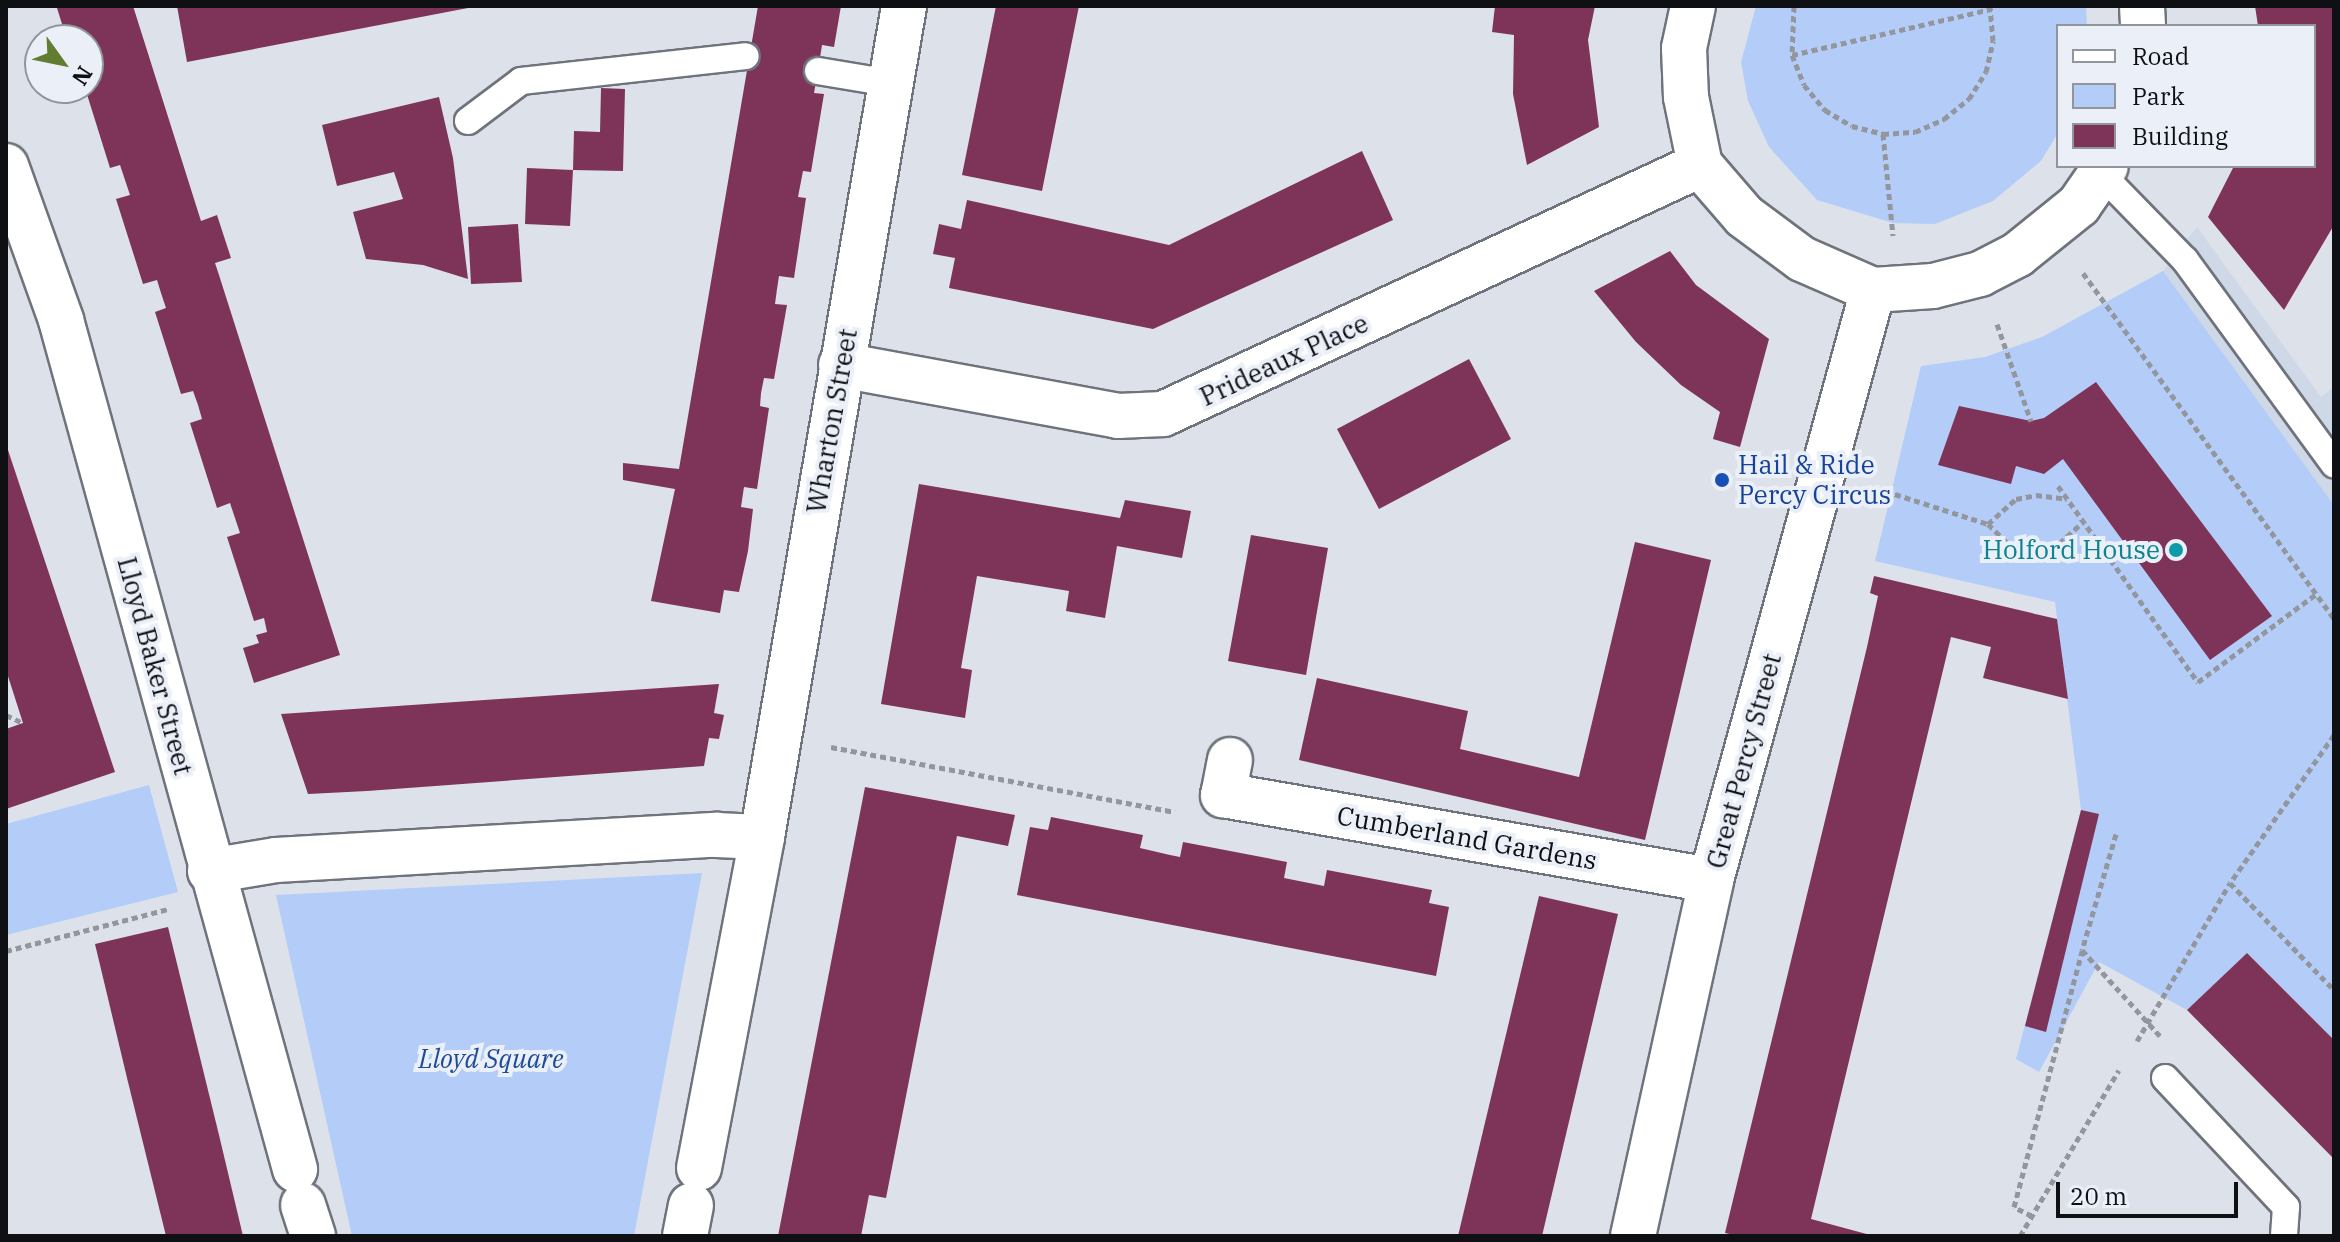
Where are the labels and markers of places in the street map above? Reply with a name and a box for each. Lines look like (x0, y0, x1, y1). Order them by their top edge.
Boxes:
place label: Hail & Ride Percy Circus (1738, 449, 1891, 510)
marker: Hail & Ride Percy Circus (1713, 471, 1731, 489)
place label: Holford House (1982, 534, 2160, 566)
marker: Holford House (2167, 541, 2185, 559)

